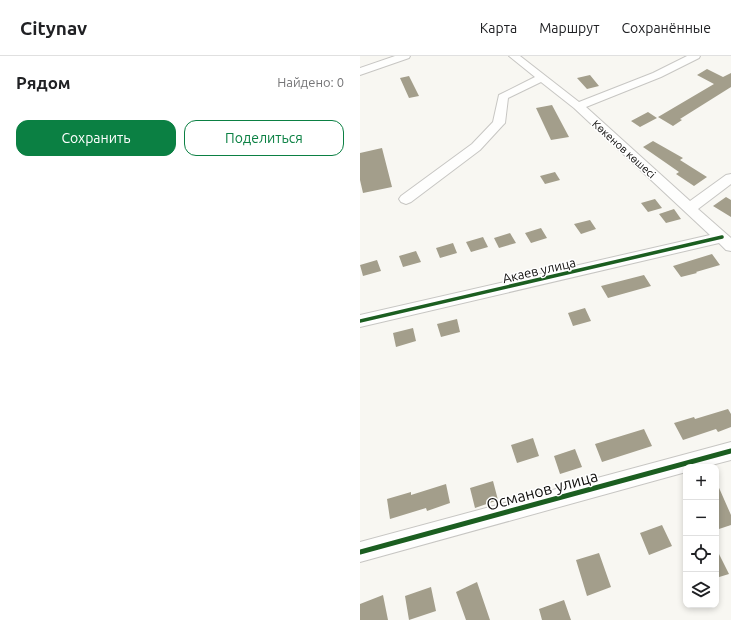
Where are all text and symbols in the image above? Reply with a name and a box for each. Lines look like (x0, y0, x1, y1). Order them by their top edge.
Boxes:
text: Citynav (20, 17, 87, 39)
text: Карта (480, 20, 517, 36)
text: Маршрут (539, 20, 600, 36)
text: Сохранённые (622, 20, 711, 36)
text: Рядом (16, 73, 71, 92)
text: Найдено: 0 (277, 75, 344, 89)
street label: Көкенов көшесі (590, 118, 658, 180)
button: Сохранить (16, 120, 176, 156)
button: Поделиться (184, 120, 344, 156)
street label: Акаев улица (501, 255, 577, 285)
map controls (683, 464, 719, 608)
button: + (683, 464, 719, 500)
street label: Османов улица (484, 466, 600, 514)
button: − (683, 500, 719, 536)
button: locate (683, 536, 719, 572)
button: layers (683, 572, 719, 608)

